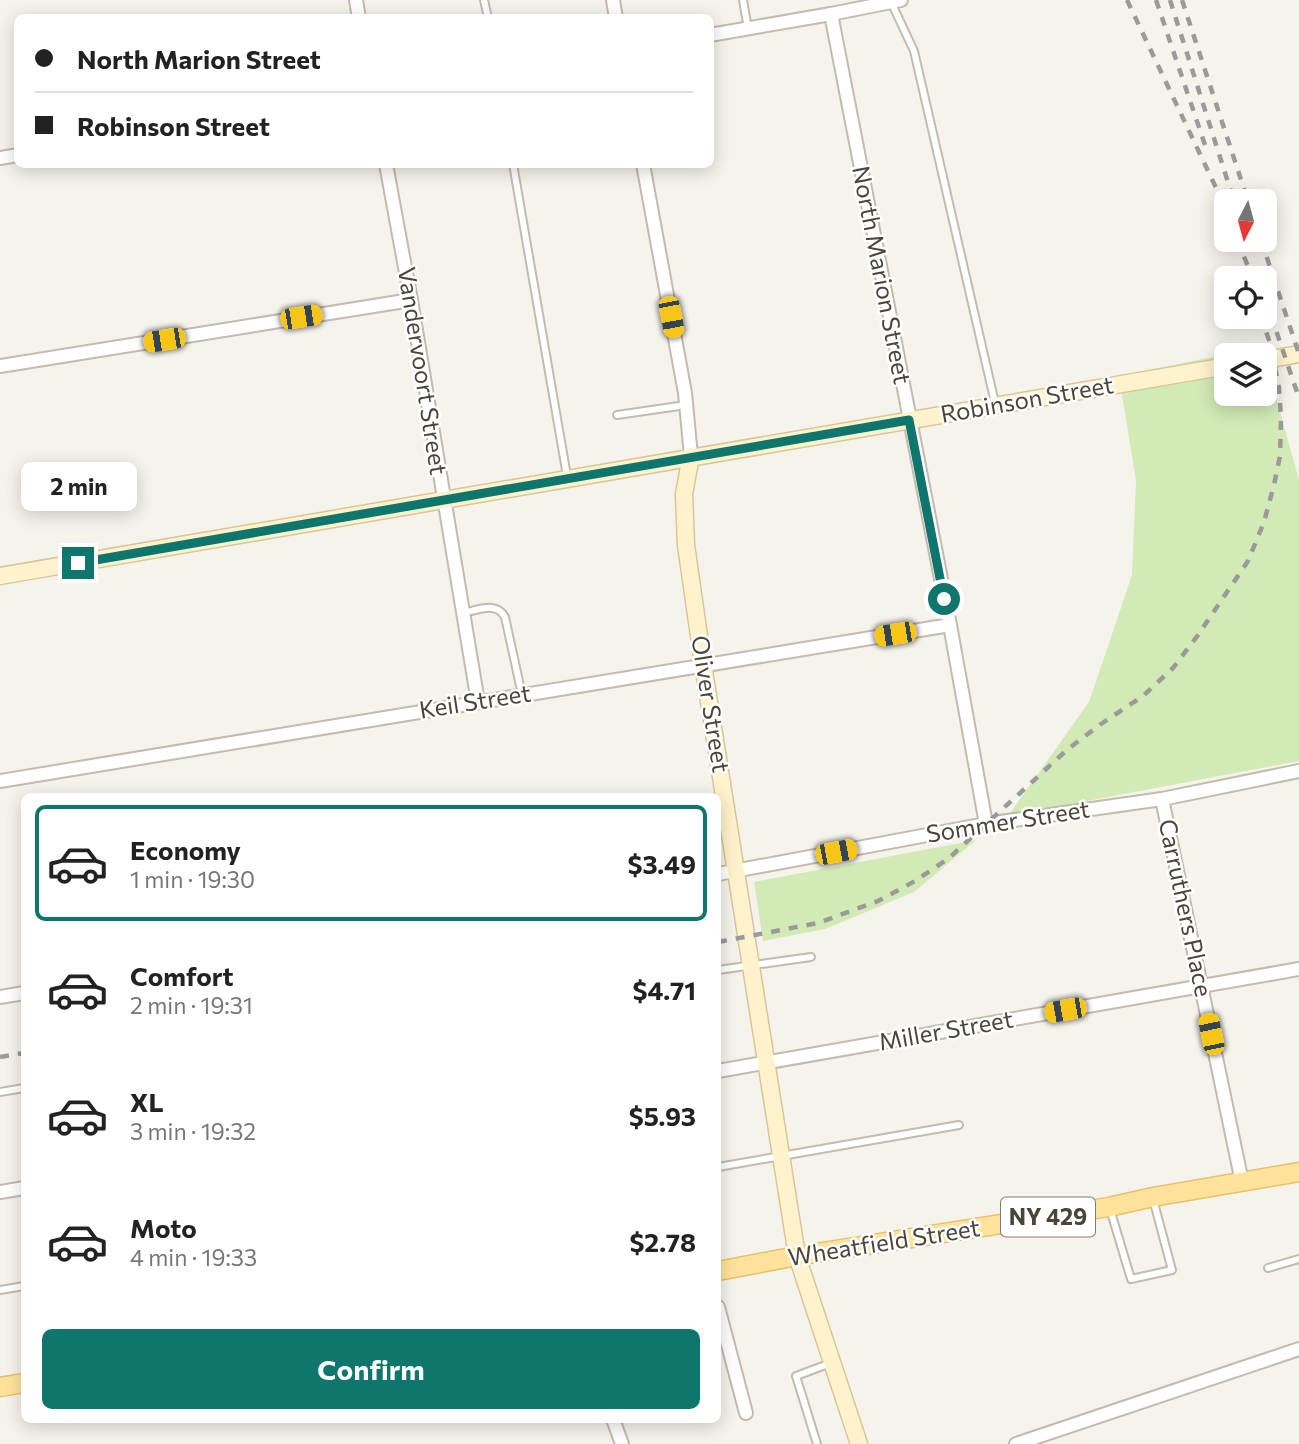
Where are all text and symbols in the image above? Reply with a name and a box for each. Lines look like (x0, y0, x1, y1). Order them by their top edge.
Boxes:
text: North Marion Street (77, 43, 321, 74)
text: Robinson Street (77, 110, 270, 141)
street label: North Marion Street (847, 163, 918, 386)
north arrow (1214, 189, 1278, 252)
map controls (1214, 189, 1277, 406)
street label: Vandervoort Street (393, 265, 454, 477)
button: locate (1214, 266, 1277, 329)
car (657, 294, 686, 340)
car (279, 303, 324, 331)
car (142, 326, 187, 354)
button: layers (1214, 343, 1277, 406)
street label: Robinson Street (938, 369, 1116, 428)
callout: 2 min (20, 462, 136, 510)
text: 2 min (50, 472, 108, 500)
route end (62, 547, 94, 579)
route start (928, 583, 960, 615)
car (873, 620, 918, 648)
street label: Oliver Street (686, 633, 737, 775)
street label: Keil Street (417, 677, 533, 724)
street label: Sommer Street (924, 793, 1092, 848)
street label: Carruthers Place (1153, 816, 1219, 999)
icon: car (46, 832, 109, 895)
text: Economy (130, 834, 241, 865)
car (814, 838, 859, 866)
text: $3.49 (628, 848, 696, 879)
text: 1 min · 19:30 (130, 865, 255, 893)
icon: car (46, 958, 109, 1021)
text: Comfort (130, 960, 233, 991)
text: $4.71 (633, 974, 696, 1005)
text: 2 min · 19:31 (130, 991, 253, 1019)
car (1043, 996, 1088, 1024)
street label: Miller Street (876, 1003, 1015, 1056)
car (1197, 1011, 1226, 1057)
icon: car (46, 1084, 109, 1147)
text: XL (130, 1086, 164, 1117)
text: $5.93 (629, 1100, 696, 1131)
text: 3 min · 19:32 (130, 1117, 256, 1145)
road number: NY 429 (1001, 1198, 1095, 1236)
icon: car (46, 1210, 109, 1273)
text: Moto (130, 1212, 197, 1243)
street label: Wheatfield Street (786, 1212, 982, 1271)
text: $2.78 (629, 1226, 696, 1257)
text: 4 min · 19:33 (130, 1243, 257, 1271)
button: Confirm (42, 1329, 700, 1409)

